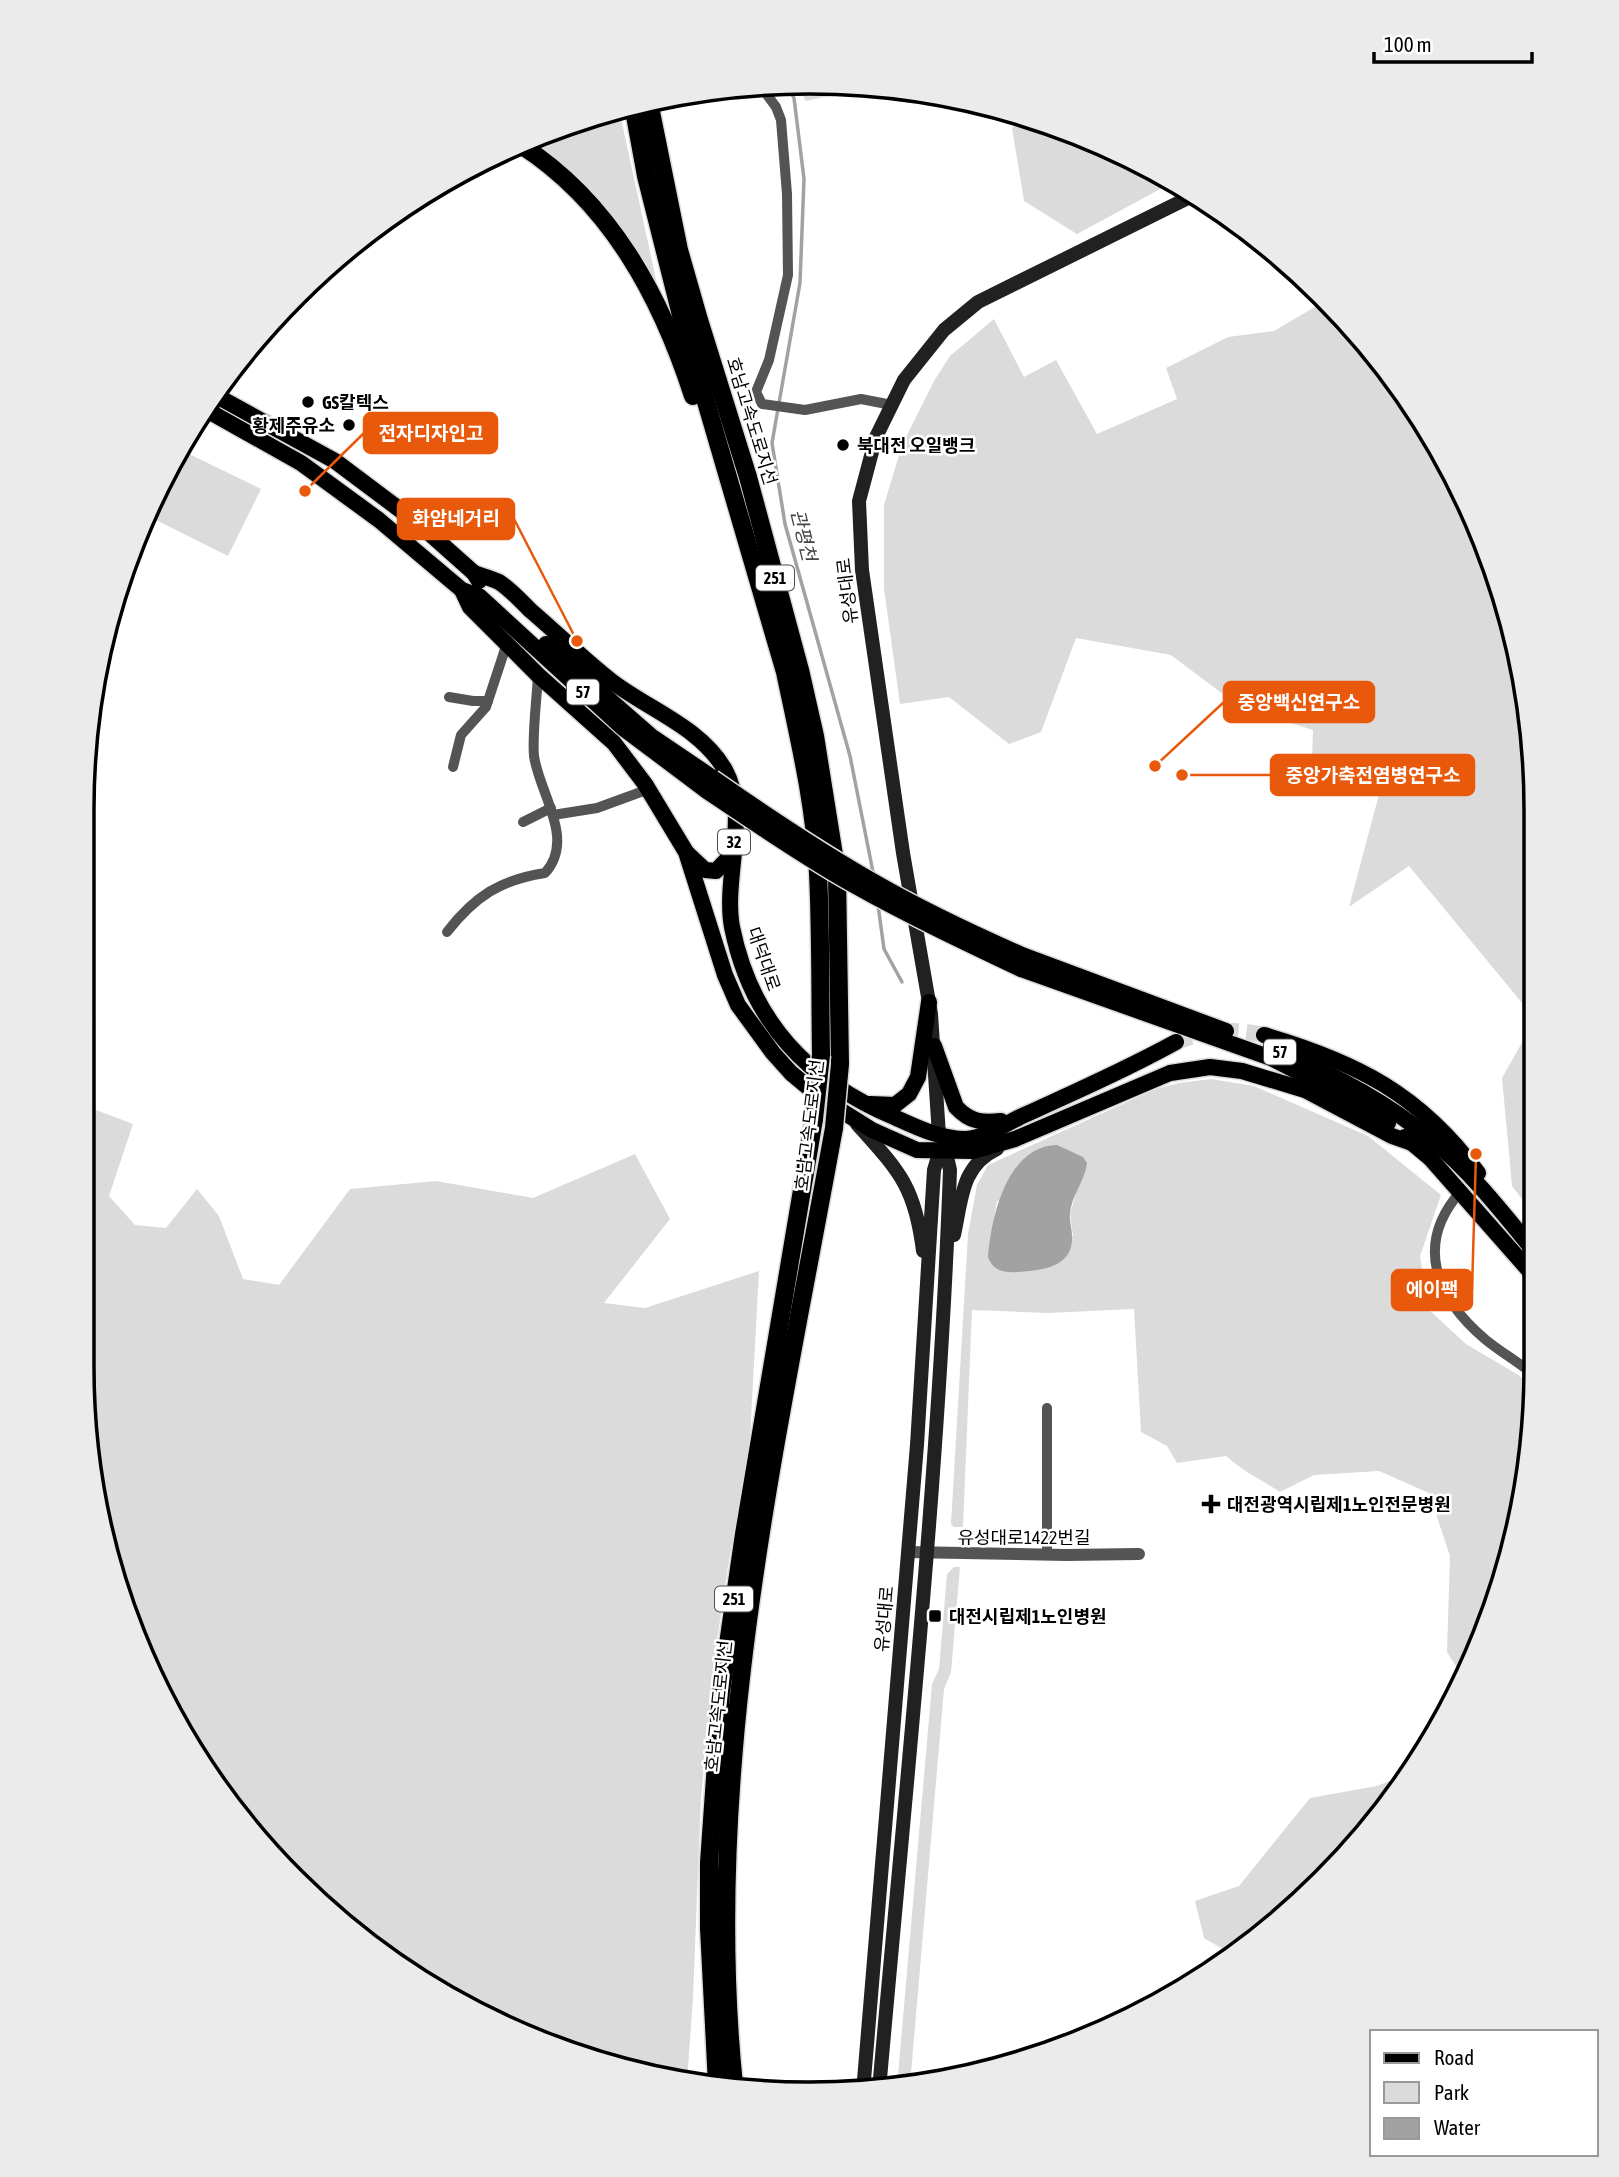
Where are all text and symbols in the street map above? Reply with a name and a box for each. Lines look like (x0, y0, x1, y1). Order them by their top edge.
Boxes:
scale bar (1374, 21, 1532, 65)
text: 100 m (1384, 32, 1432, 56)
street label: 호남고속도로지선 (723, 355, 781, 487)
place label: GS칼텍스 (322, 392, 389, 413)
marker: GS칼텍스 (300, 394, 316, 410)
callout: 전자디자인고 (364, 413, 497, 453)
place label: 황제주유소 (252, 415, 335, 436)
marker: 황제주유소 (341, 417, 357, 433)
text: 전자디자인고 (379, 422, 483, 444)
place label: 북대전 오일뱅크 (857, 435, 975, 456)
marker: 북대전 오일뱅크 (835, 437, 851, 453)
callout: 화암네거리 (398, 499, 514, 539)
text: 화암네거리 (412, 507, 500, 529)
water label: 관평천 (787, 507, 821, 565)
street label: 유성대로 (833, 557, 861, 625)
road number: 251 (756, 566, 794, 590)
road number: 57 (567, 680, 599, 705)
callout: 중앙백신연구소 (1224, 682, 1374, 722)
text: 중앙백신연구소 (1238, 691, 1360, 713)
callout: 중앙가축전염병연구소 (1271, 755, 1474, 795)
text: 중앙가축전염병연구소 (1286, 764, 1460, 786)
road number: 32 (718, 830, 750, 855)
street label: 대덕대로 (743, 924, 785, 994)
road number: 57 (1264, 1040, 1296, 1064)
street label: 호남고속도로지선 (791, 1058, 827, 1192)
callout: 에이팩 (1392, 1270, 1472, 1310)
text: 에이팩 (1406, 1278, 1458, 1300)
marker: 대전광역시립제1노인전문병원 (1201, 1494, 1221, 1514)
place label: 대전광역시립제1노인전문병원 (1227, 1494, 1451, 1515)
street label: 유성대로1422번길 (957, 1527, 1091, 1548)
street label: 유성대로 (871, 1585, 897, 1653)
road number: 251 (715, 1586, 753, 1611)
place label: 대전시립제1노인병원 (949, 1606, 1107, 1627)
marker: 대전시립제1노인병원 (927, 1608, 943, 1624)
street label: 호남고속도로지선 (701, 1639, 735, 1773)
legend (1370, 2030, 1598, 2156)
text: Road (1434, 2045, 1474, 2069)
text: Park (1434, 2080, 1469, 2104)
text: Water (1434, 2115, 1481, 2139)

